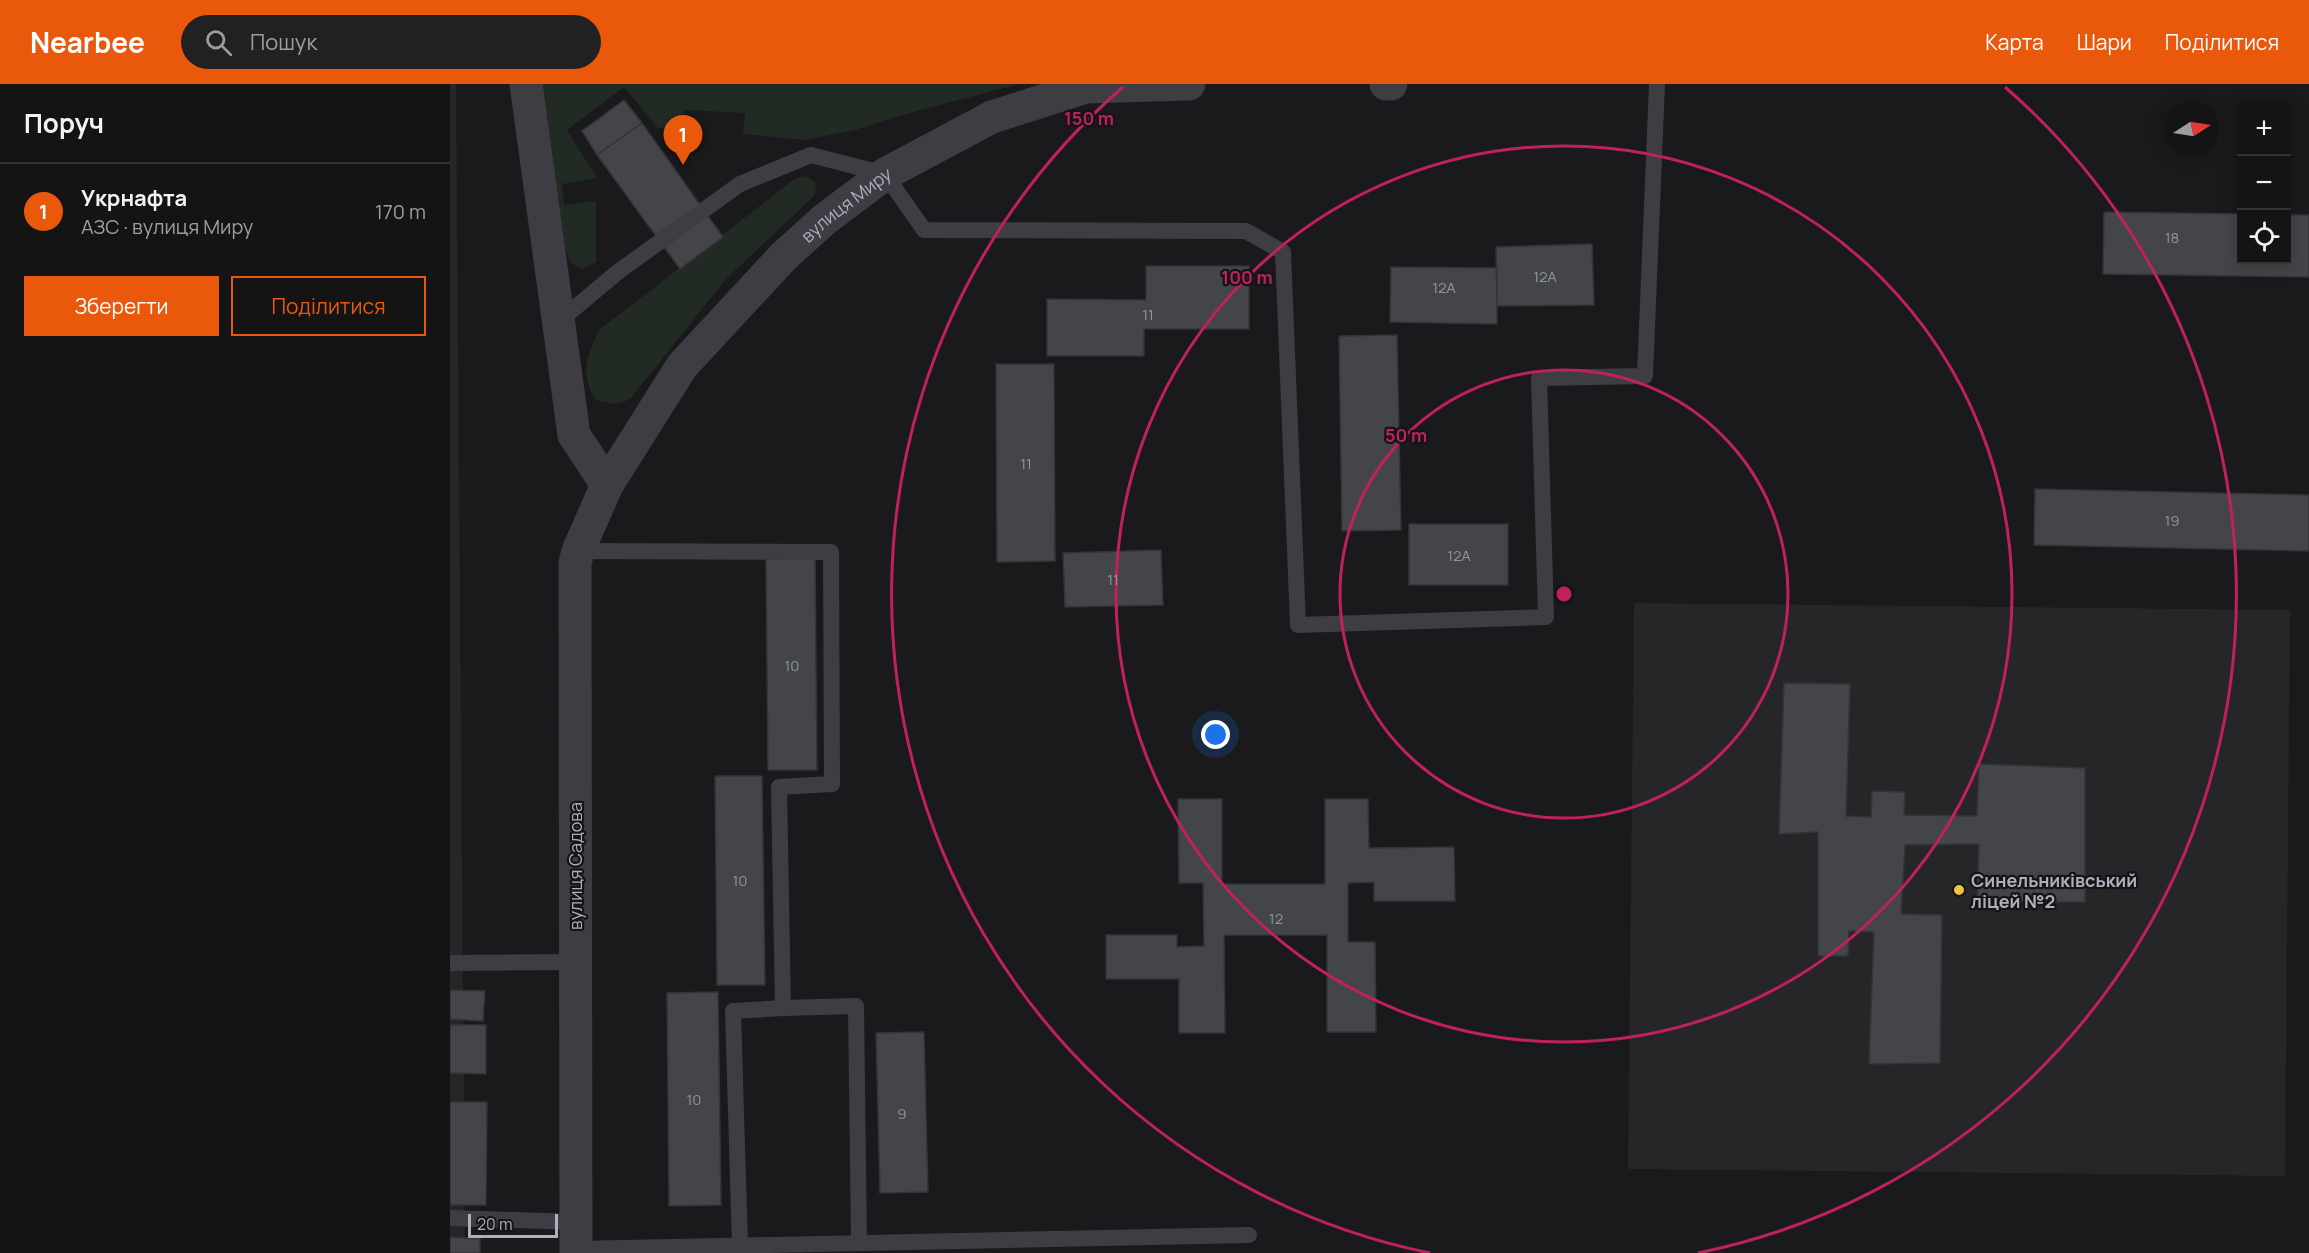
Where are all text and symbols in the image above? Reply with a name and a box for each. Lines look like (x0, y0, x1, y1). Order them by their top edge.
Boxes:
search box (181, 15, 601, 69)
text: Nearbee (30, 23, 145, 61)
icon: search (202, 26, 235, 59)
text: Пошук (250, 27, 317, 57)
text: Карта (1985, 28, 2044, 56)
text: Шари (2077, 28, 2132, 56)
text: Поділитися (2165, 28, 2279, 56)
north arrow (2165, 102, 2219, 156)
map controls (2237, 102, 2291, 264)
button: + (2237, 102, 2291, 156)
text: Поруч (24, 105, 104, 141)
text: 150 m (1064, 106, 1114, 130)
pin: 1 (664, 116, 702, 165)
button: − (2237, 156, 2291, 210)
street label: вулиця Миру (795, 161, 896, 247)
text: Укрнафта (81, 183, 187, 213)
text: 1 (39, 198, 48, 225)
text: 170 m (375, 198, 426, 225)
button: locate (2237, 210, 2291, 264)
text: АЗС · вулиця Миру (81, 213, 253, 240)
house number: 18 (2165, 227, 2179, 248)
text: 100 m (1221, 265, 1273, 289)
house number: 12А (1533, 266, 1557, 287)
button: Зберегти (24, 276, 219, 336)
button: Поділитися (231, 276, 426, 336)
house number: 12А (1432, 277, 1456, 298)
house number: 11 (1142, 304, 1154, 325)
text: 50 m (1385, 423, 1427, 447)
house number: 11 (1020, 453, 1032, 474)
house number: 19 (2164, 510, 2180, 531)
house number: 12А (1447, 545, 1471, 566)
house number: 11 (1107, 569, 1119, 590)
centre of rings (1554, 584, 1574, 604)
house number: 10 (785, 655, 800, 676)
your location (1201, 720, 1230, 749)
street label: вулиця Садова (563, 802, 587, 930)
place label: Синельниківський ліцей №2 (1971, 868, 2137, 913)
house number: 10 (733, 870, 748, 891)
marker: Синельниківський ліцей №2 (1952, 883, 1966, 897)
house number: 12 (1269, 908, 1283, 929)
house number: 10 (687, 1089, 702, 1110)
house number: 9 (897, 1103, 907, 1124)
scale bar (468, 1211, 558, 1238)
text: 20 m (477, 1213, 513, 1235)

